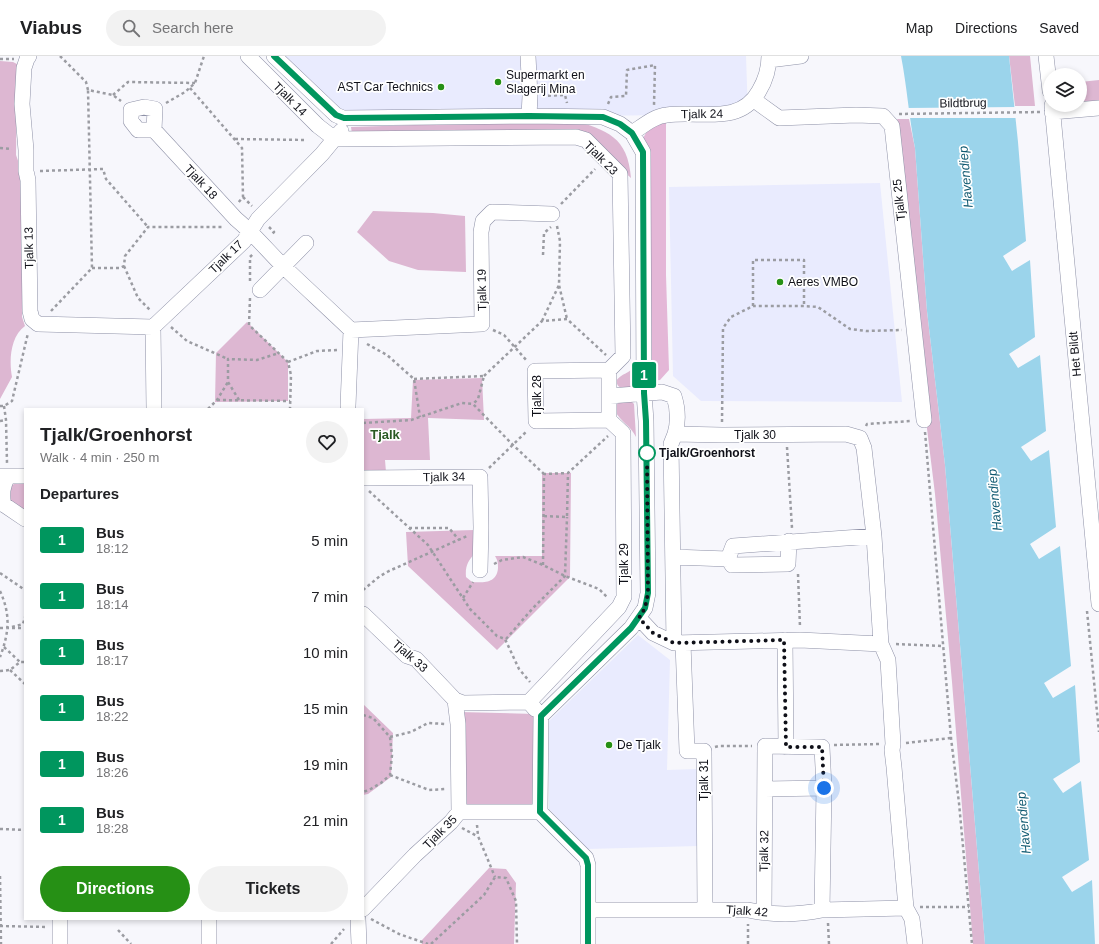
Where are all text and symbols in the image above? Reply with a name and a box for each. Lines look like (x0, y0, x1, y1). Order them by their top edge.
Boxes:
search box (106, 10, 386, 46)
text: Viabus (20, 17, 82, 38)
icon: search (120, 17, 142, 39)
text: Search here (152, 19, 234, 36)
text: Map (906, 20, 933, 36)
text: Directions (955, 20, 1017, 36)
text: Saved (1039, 20, 1079, 36)
place label: Supermarkt en Slagerij Mina (506, 68, 585, 96)
map controls (1043, 68, 1087, 112)
button: layers (1043, 68, 1087, 112)
marker: Supermarkt en Slagerij Mina (493, 77, 503, 87)
street label: Tjalk 14 (270, 79, 310, 119)
place label: AST Car Technics (337, 80, 433, 94)
marker: AST Car Technics (436, 82, 446, 92)
street label: Bildtbrug (939, 96, 987, 110)
street label: Tjalk 24 (681, 107, 723, 121)
street label: Tjalk 23 (581, 138, 621, 178)
water label: Havendiep (955, 145, 976, 209)
street label: Tjalk 18 (182, 162, 221, 202)
street label: Tjalk 25 (890, 178, 908, 222)
street label: Tjalk 13 (22, 227, 36, 269)
street label: Tjalk 17 (206, 237, 246, 277)
street label: Tjalk 19 (475, 269, 489, 311)
place label: Aeres VMBO (788, 275, 858, 289)
marker: Aeres VMBO (775, 277, 785, 287)
street label: Het Bildt (1066, 330, 1084, 377)
line badge: 1 (631, 362, 657, 388)
text: 1 (640, 367, 648, 383)
street label: Tjalk 28 (530, 375, 544, 417)
button: heart (306, 421, 348, 463)
text: Tjalk/Groenhorst (40, 424, 192, 445)
district label: Tjalk (370, 427, 401, 442)
street label: Tjalk 30 (734, 428, 776, 442)
marker: Tjalk/Groenhorst (638, 444, 656, 462)
place label: Tjalk/Groenhorst (659, 446, 755, 460)
text: Walk · 4 min · 250 m (40, 450, 159, 465)
water label: Havendiep (984, 468, 1005, 532)
street label: Tjalk 34 (423, 470, 465, 484)
text: Departures (40, 485, 119, 502)
text: Bus (96, 524, 124, 541)
text: 1 (58, 532, 66, 548)
text: 5 min (311, 532, 348, 549)
text: 18:12 (96, 541, 129, 556)
street label: Tjalk 29 (617, 543, 631, 585)
text: Bus (96, 580, 124, 597)
text: 1 (58, 588, 66, 604)
text: 7 min (311, 588, 348, 605)
text: 18:14 (96, 597, 129, 612)
text: Bus (96, 636, 124, 653)
street label: Tjalk 33 (390, 637, 431, 675)
text: 1 (58, 644, 66, 660)
text: 10 min (303, 644, 348, 661)
text: 18:17 (96, 653, 129, 668)
text: Bus (96, 692, 124, 709)
text: 1 (58, 700, 66, 716)
text: 15 min (303, 700, 348, 717)
text: 18:22 (96, 709, 129, 724)
place label: De Tjalk (617, 738, 662, 752)
marker: De Tjalk (604, 740, 614, 750)
text: Bus (96, 748, 124, 765)
text: 1 (58, 756, 66, 772)
text: 19 min (303, 756, 348, 773)
street label: Tjalk 31 (697, 759, 711, 801)
text: 18:26 (96, 765, 129, 780)
your location (814, 778, 834, 798)
water label: Havendiep (1013, 791, 1034, 855)
text: Bus (96, 804, 124, 821)
text: 1 (58, 812, 66, 828)
text: 21 min (303, 812, 348, 829)
street label: Tjalk 35 (420, 812, 460, 852)
text: 18:28 (96, 821, 129, 836)
street label: Tjalk 32 (757, 830, 771, 872)
button: Directions (40, 866, 190, 912)
button: Tickets (198, 866, 348, 912)
street label: Tjalk 42 (726, 903, 769, 919)

